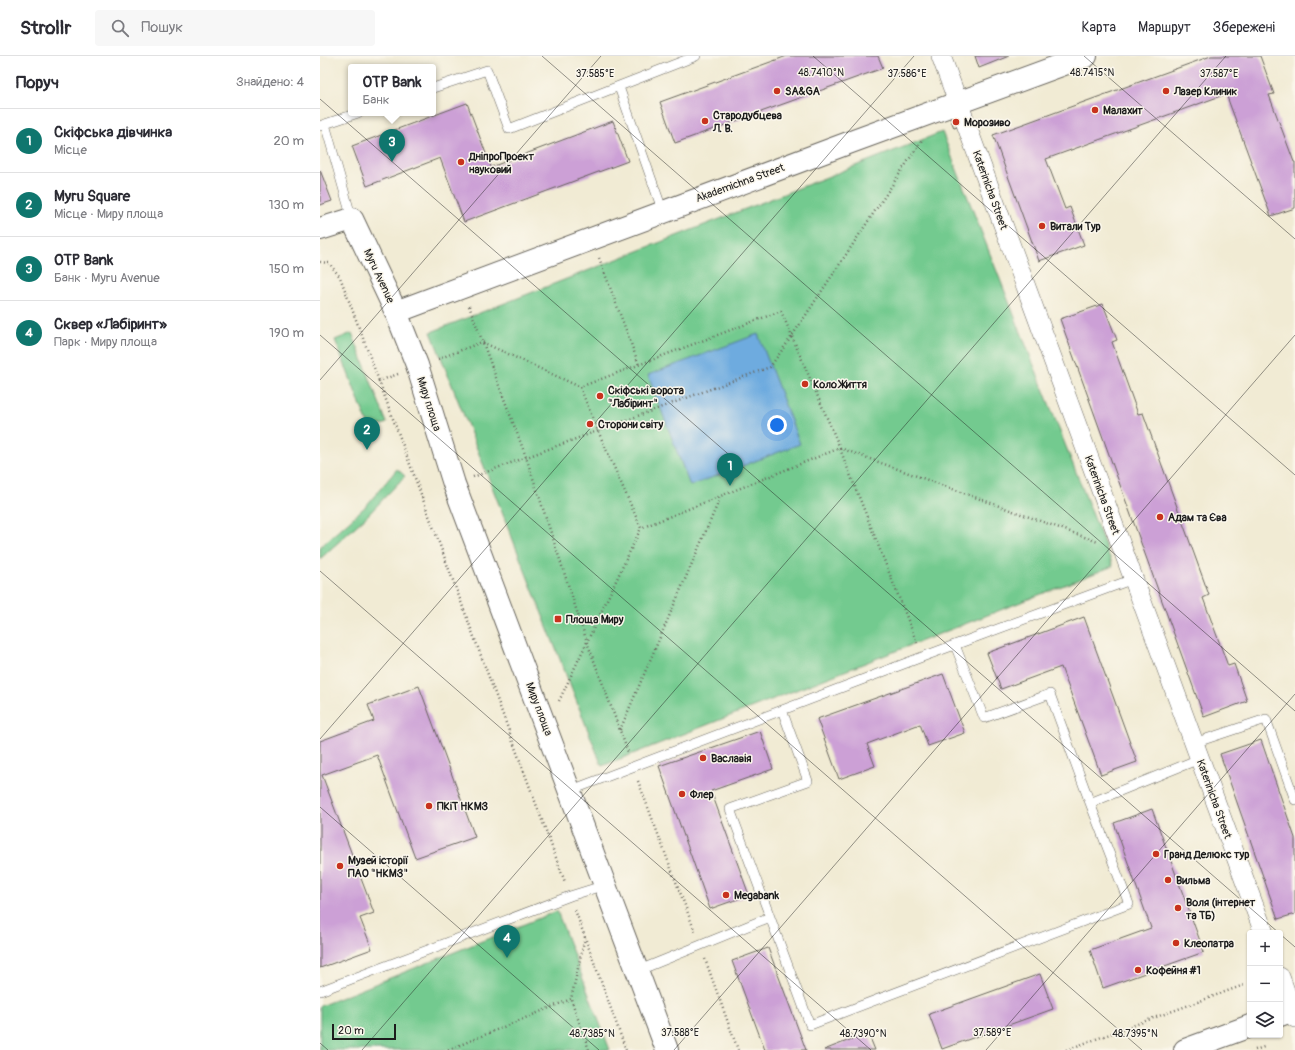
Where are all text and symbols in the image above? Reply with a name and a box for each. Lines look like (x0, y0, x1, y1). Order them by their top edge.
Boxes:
search box (95, 10, 375, 46)
text: Strollr (20, 16, 71, 40)
icon: search (109, 17, 131, 39)
text: Пошук (141, 18, 183, 37)
text: Карта (1081, 19, 1116, 36)
text: Маршрут (1138, 19, 1191, 36)
text: Збережені (1213, 19, 1275, 36)
popup (348, 64, 436, 116)
text: 48.7410°N (798, 67, 844, 79)
text: 48.7415°N (1070, 67, 1115, 79)
text: 37.585°E (576, 68, 614, 80)
text: 37.586°E (888, 68, 926, 80)
text: 37.587°E (1200, 68, 1238, 80)
text: Поруч (16, 72, 59, 93)
text: OTP Bank (362, 73, 422, 92)
text: Знайдено: 4 (236, 74, 304, 90)
place label: SA&GA (785, 85, 821, 98)
place label: Лазер Клиник (1173, 85, 1237, 98)
marker: SA&GA (772, 86, 782, 96)
marker: Лазер Клиник (1161, 86, 1171, 96)
text: Банк (362, 92, 389, 108)
place label: Малахит (1103, 104, 1143, 117)
marker: Малахит (1090, 105, 1100, 115)
place label: Стародубцева Л. В. (712, 109, 782, 135)
marker: Стародубцева Л. В. (700, 116, 710, 126)
place label: Морозиво (964, 116, 1011, 129)
marker: Морозиво (951, 117, 961, 127)
text: Скіфська дівчинка (54, 123, 172, 142)
pin: 3 (379, 129, 405, 162)
text: 1 (26, 133, 32, 149)
text: 20 m (273, 133, 304, 149)
text: Місце (54, 142, 87, 158)
street label: Katerinicha Street (970, 149, 1011, 232)
place label: ДніпроПроект науковий (468, 150, 535, 176)
marker: ДніпроПроект науковий (456, 157, 466, 167)
street label: Akademichna Street (694, 161, 787, 205)
text: Myru Square (54, 187, 130, 206)
text: 2 (25, 197, 33, 213)
text: 130 m (268, 197, 304, 213)
text: Місце · Миру площа (54, 206, 163, 222)
place label: Витали Тур (1050, 220, 1101, 233)
marker: Витали Тур (1037, 221, 1047, 231)
street label: Myru Avenue (361, 247, 397, 306)
text: OTP Bank (54, 251, 113, 270)
text: 3 (25, 261, 33, 277)
text: 150 m (269, 261, 304, 277)
text: Банк · Myru Avenue (54, 270, 160, 286)
text: Сквер «Лабіринт» (54, 315, 167, 334)
text: 4 (25, 325, 33, 341)
text: 190 m (269, 325, 304, 341)
text: Парк · Миру площа (54, 334, 157, 350)
street label: Миру площа (414, 375, 444, 433)
place label: Коло Життя (813, 378, 867, 391)
marker: Коло Життя (800, 379, 810, 389)
place label: Скіфські ворота "Лабіринт" (608, 384, 684, 410)
marker: Скіфські ворота "Лабіринт" (595, 391, 605, 401)
your location (767, 415, 787, 435)
pin: 2 (354, 417, 380, 450)
place label: Сторони світу (598, 418, 664, 431)
marker: Сторони світу (585, 419, 595, 429)
pin: 1 (717, 453, 743, 486)
street label: Katerinicha Street (1082, 454, 1123, 537)
place label: Адам та Єва (1168, 511, 1227, 524)
marker: Адам та Єва (1155, 512, 1165, 522)
place label: Площа Миру (566, 613, 624, 626)
marker: Площа Миру (553, 614, 563, 624)
street label: Миру площа (523, 680, 555, 738)
place label: Ваславія (711, 752, 751, 765)
marker: Ваславія (698, 753, 708, 763)
street label: Katerinicha Street (1194, 758, 1235, 841)
place label: Флер (689, 788, 714, 801)
marker: Флер (677, 789, 687, 799)
place label: ПКіТ НКМЗ (437, 800, 489, 813)
marker: ПКіТ НКМЗ (424, 801, 434, 811)
place label: Гранд Делюкс тур (1164, 848, 1249, 861)
marker: Гранд Делюкс тур (1151, 849, 1161, 859)
place label: Музей історії ПАО "НКМЗ" (348, 854, 409, 880)
marker: Музей історії ПАО "НКМЗ" (335, 861, 345, 871)
place label: Вильма (1176, 874, 1210, 887)
marker: Вильма (1163, 875, 1173, 885)
place label: Megabank (734, 889, 779, 902)
marker: Megabank (721, 890, 731, 900)
place label: Воля (інтернет та ТБ) (1186, 896, 1256, 922)
marker: Воля (інтернет та ТБ) (1173, 903, 1183, 913)
pin: 4 (494, 925, 520, 958)
map controls (1247, 930, 1283, 1038)
button: + (1247, 930, 1283, 966)
place label: Клеопатра (1184, 937, 1234, 950)
marker: Клеопатра (1171, 938, 1181, 948)
place label: Кофейня #1 (1146, 964, 1201, 977)
marker: Кофейня #1 (1133, 965, 1143, 975)
button: − (1247, 966, 1283, 1002)
button: layers (1247, 1002, 1283, 1038)
scale bar (332, 1022, 396, 1041)
text: 20 m (338, 1024, 364, 1037)
text: 37.588°E (661, 1027, 699, 1039)
text: 37.589°E (973, 1027, 1011, 1039)
text: 48.7385°N (569, 1028, 615, 1040)
text: 48.7390°N (839, 1028, 887, 1040)
text: 48.7395°N (1112, 1028, 1158, 1040)

